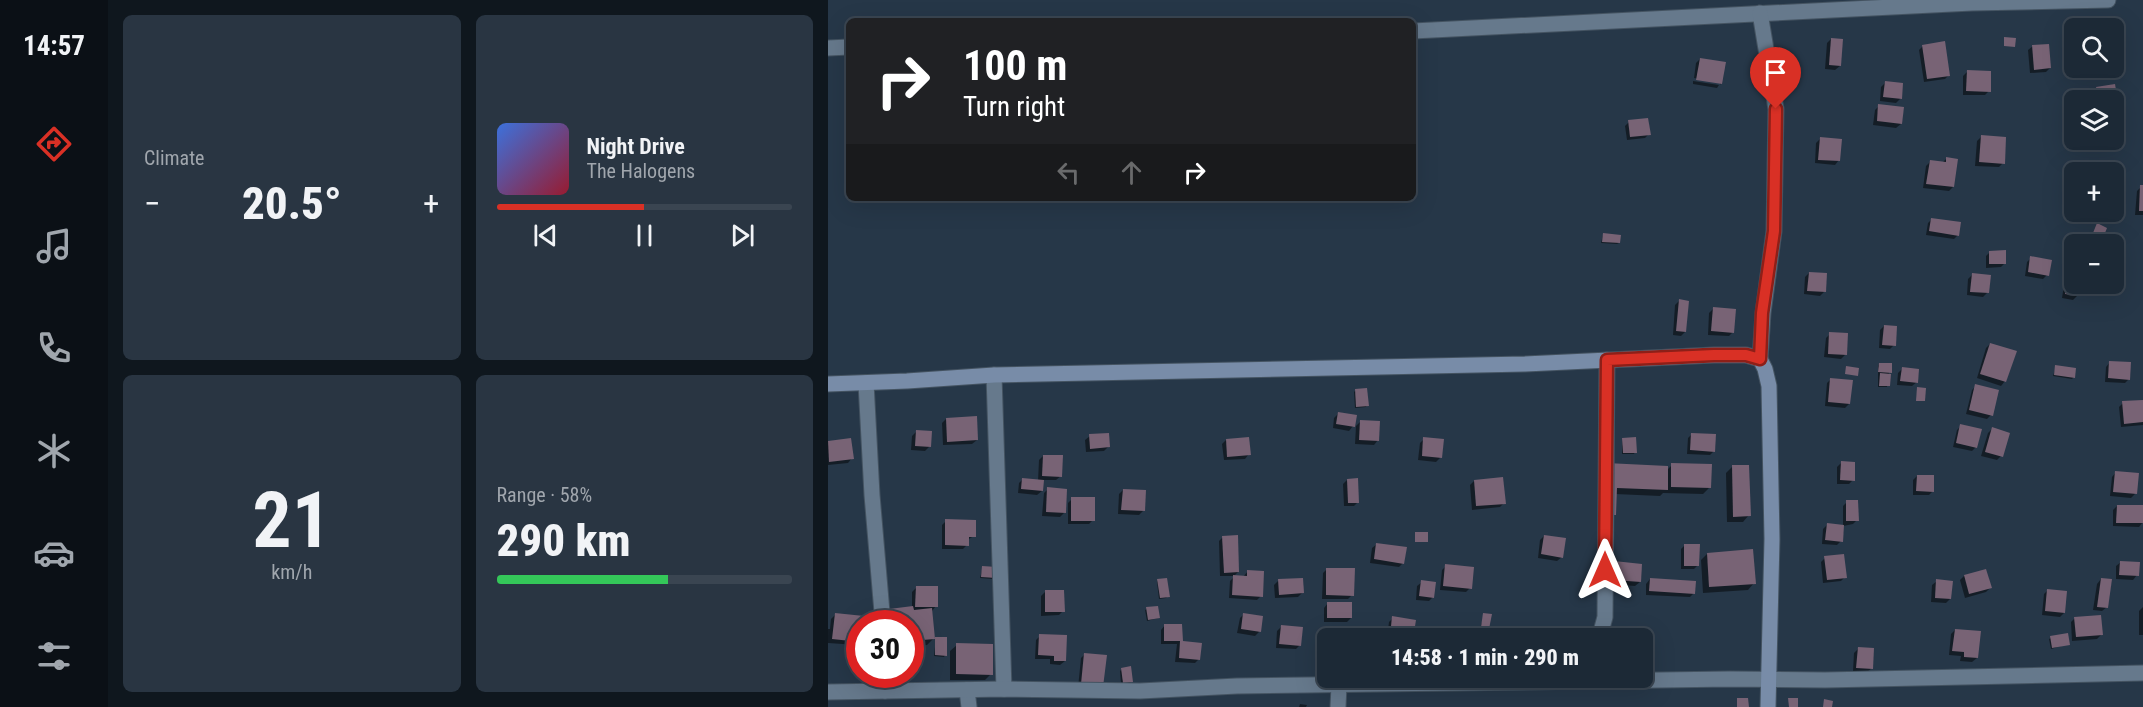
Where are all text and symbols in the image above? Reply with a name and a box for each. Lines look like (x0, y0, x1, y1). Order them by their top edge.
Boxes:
map controls (2064, 18, 2124, 294)
button: search (2064, 18, 2124, 78)
text: 14:57 (23, 30, 85, 62)
text: 100 m (963, 41, 1068, 90)
icon: right (864, 42, 942, 120)
pin (1750, 47, 1801, 109)
icon: arrive (1759, 56, 1792, 89)
button: layers (2064, 90, 2124, 150)
text: Turn right (963, 91, 1065, 123)
icon: directions (33, 123, 75, 165)
text: Night Drive (587, 134, 685, 159)
text: Climate (144, 146, 204, 170)
icon: left (1052, 156, 1085, 189)
icon: ahead (1115, 156, 1148, 189)
icon: right (1178, 156, 1211, 189)
text: The Halogens (587, 159, 695, 183)
button: + (2064, 162, 2124, 222)
text: 20.5° (242, 177, 342, 230)
text: − (144, 184, 161, 223)
text: + (423, 184, 439, 223)
icon: previous (529, 219, 562, 252)
icon: pause (628, 219, 661, 252)
icon: next (726, 219, 759, 252)
icon: music (33, 225, 75, 267)
button: − (2064, 234, 2124, 294)
icon: phone (33, 327, 75, 369)
icon: climate (33, 430, 75, 472)
text: 21 (252, 475, 331, 566)
text: Range · 58% (497, 483, 592, 507)
text: 290 km (497, 514, 631, 567)
icon: car (33, 532, 75, 574)
position arrow (1573, 538, 1637, 602)
text: km/h (271, 560, 312, 584)
speed limit sign: 30 (846, 610, 924, 688)
icon: filters (33, 635, 75, 677)
text: 14:58 · 1 min · 290 m (1391, 645, 1579, 670)

